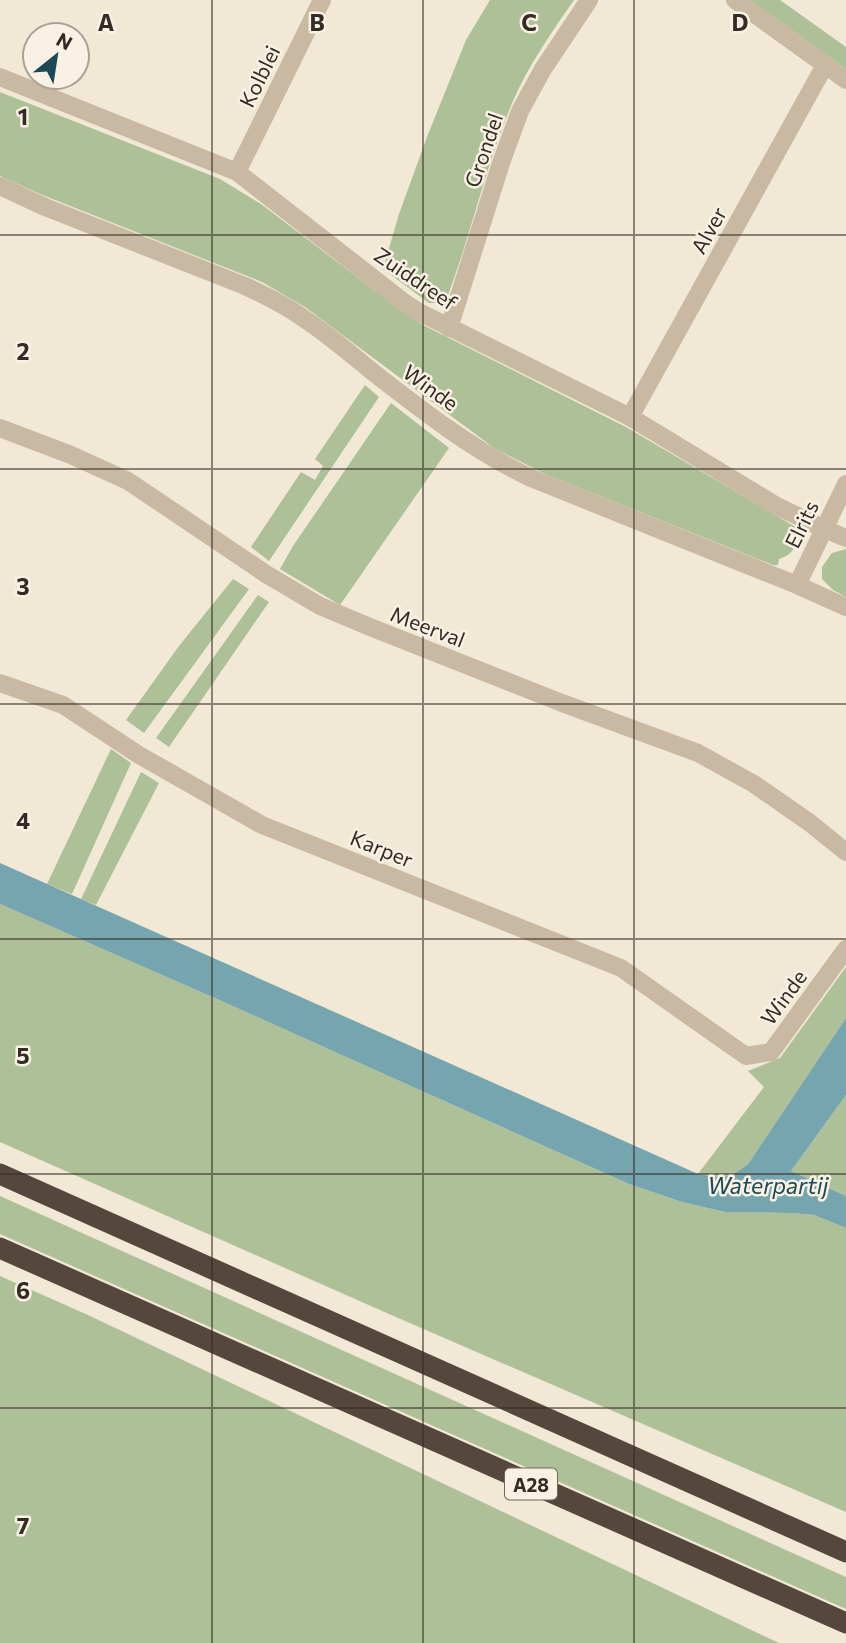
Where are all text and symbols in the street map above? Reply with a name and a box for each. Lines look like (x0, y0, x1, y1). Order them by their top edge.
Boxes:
text: A (98, 8, 115, 36)
text: B (309, 8, 325, 36)
text: C (521, 8, 537, 36)
text: D (732, 8, 749, 36)
north arrow (21, 21, 91, 91)
text: N (53, 27, 77, 54)
street label: Kolblei (233, 41, 285, 111)
text: 1 (18, 102, 28, 130)
street label: Grondel (459, 110, 507, 190)
street label: Alver (685, 202, 731, 258)
street label: Zuiddreef (370, 241, 462, 315)
text: 2 (16, 337, 30, 365)
street label: Winde (399, 359, 463, 415)
street label: Elrits (779, 496, 823, 552)
text: 3 (16, 572, 30, 600)
street label: Meerval (387, 600, 469, 652)
text: 4 (16, 806, 30, 834)
street label: Karper (347, 824, 417, 872)
street label: Winde (755, 965, 811, 1029)
text: 5 (16, 1041, 30, 1069)
water label: Waterpartij (708, 1171, 830, 1199)
text: 6 (16, 1276, 30, 1304)
road number: A28 (505, 1468, 557, 1500)
text: 7 (17, 1511, 29, 1539)

